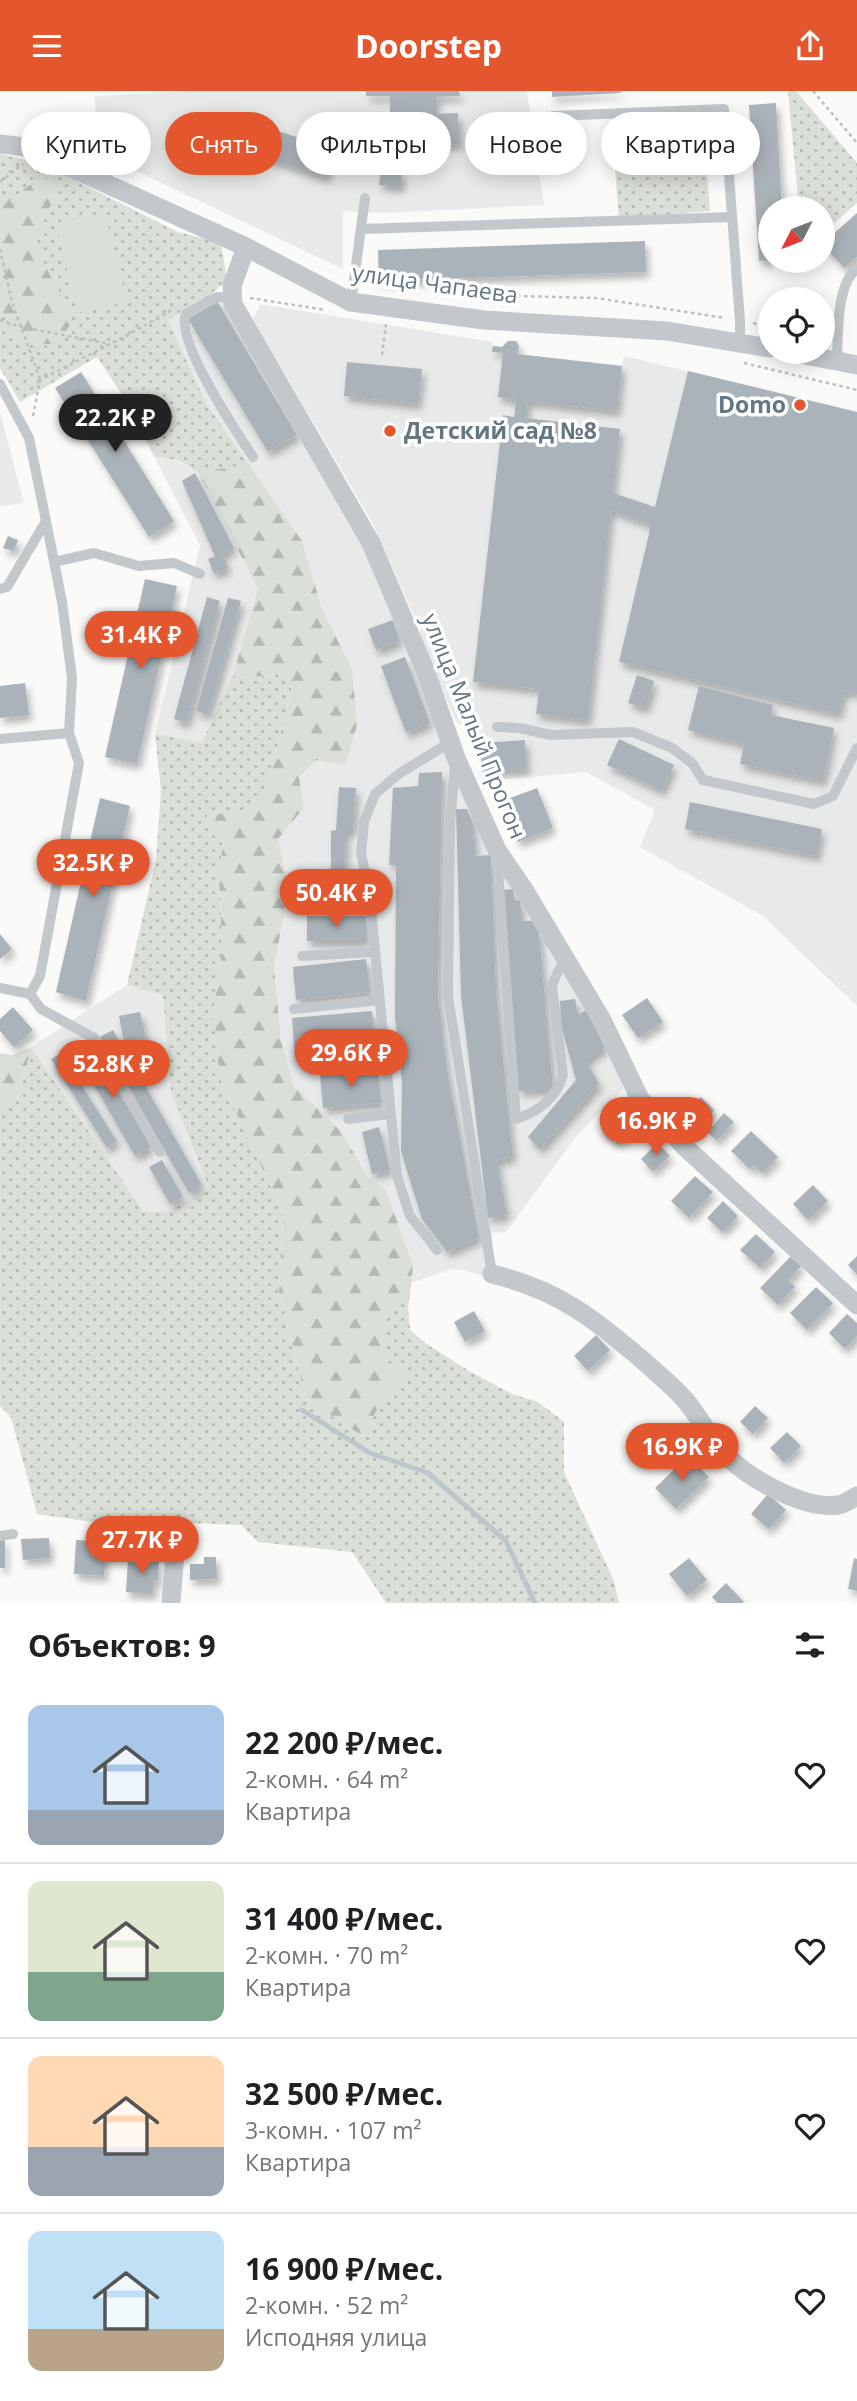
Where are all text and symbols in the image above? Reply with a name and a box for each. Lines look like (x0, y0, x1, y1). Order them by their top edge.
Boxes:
text: Doorstep (355, 24, 502, 67)
icon: menu (28, 27, 66, 65)
icon: share (791, 27, 829, 65)
chip: Купить (21, 112, 151, 175)
chip: Снять (165, 112, 282, 175)
chip: Фильтры (296, 112, 451, 175)
chip: Новое (465, 112, 587, 175)
chip: Квартира (601, 112, 760, 175)
north arrow (758, 196, 835, 273)
map controls (758, 196, 835, 364)
street label: улица Чапаева (350, 256, 520, 310)
button: locate (758, 287, 835, 364)
place label: Domo (718, 388, 786, 420)
pin: 22.2K ₽ (50, 395, 180, 454)
marker: Domo (792, 397, 808, 413)
text: 22.2K ₽ (75, 401, 155, 433)
place label: Детский сад №8 (404, 414, 597, 446)
marker: Детский сад №8 (382, 423, 398, 439)
street label: улица Малый Прогон (415, 608, 535, 843)
pin: 31.4K ₽ (76, 611, 206, 671)
text: 31.4K ₽ (101, 618, 181, 650)
pin: 32.5K ₽ (28, 839, 158, 899)
text: 32.5K ₽ (53, 846, 133, 878)
pin: 50.4K ₽ (271, 869, 401, 929)
text: 50.4K ₽ (296, 876, 376, 908)
pin: 29.6K ₽ (286, 1030, 416, 1089)
text: 29.6K ₽ (311, 1036, 391, 1068)
pin: 52.8K ₽ (48, 1041, 178, 1100)
text: 52.8K ₽ (73, 1047, 153, 1079)
pin: 16.9K ₽ (591, 1097, 721, 1157)
text: 16.9K ₽ (616, 1104, 696, 1136)
pin: 16.9K ₽ (617, 1423, 747, 1483)
text: 16.9K ₽ (642, 1430, 722, 1462)
pin: 27.7K ₽ (77, 1517, 207, 1576)
text: 27.7K ₽ (102, 1523, 182, 1555)
text: Объектов: 9 (28, 1625, 216, 1666)
icon: filters (791, 1626, 829, 1664)
text: 22 200 ₽/мес. (245, 1722, 443, 1763)
icon: home (84, 1733, 168, 1817)
icon: heart (791, 1756, 829, 1794)
text: 2-комн. · 64 m² (245, 1763, 408, 1795)
text: Квартира (245, 1795, 351, 1827)
text: 31 400 ₽/мес. (245, 1898, 443, 1939)
icon: home (84, 1909, 168, 1993)
icon: heart (791, 1932, 829, 1970)
text: 2-комн. · 70 m² (245, 1939, 408, 1971)
text: Квартира (245, 1971, 351, 2003)
text: 32 500 ₽/мес. (245, 2073, 443, 2114)
icon: home (84, 2084, 168, 2168)
icon: heart (791, 2107, 829, 2145)
text: 3-комн. · 107 m² (245, 2114, 421, 2146)
text: Квартира (245, 2146, 351, 2178)
text: 16 900 ₽/мес. (245, 2248, 443, 2289)
icon: home (84, 2259, 168, 2343)
icon: heart (791, 2282, 829, 2320)
text: 2-комн. · 52 m² (245, 2289, 408, 2321)
text: Исподняя улица (245, 2321, 427, 2353)

